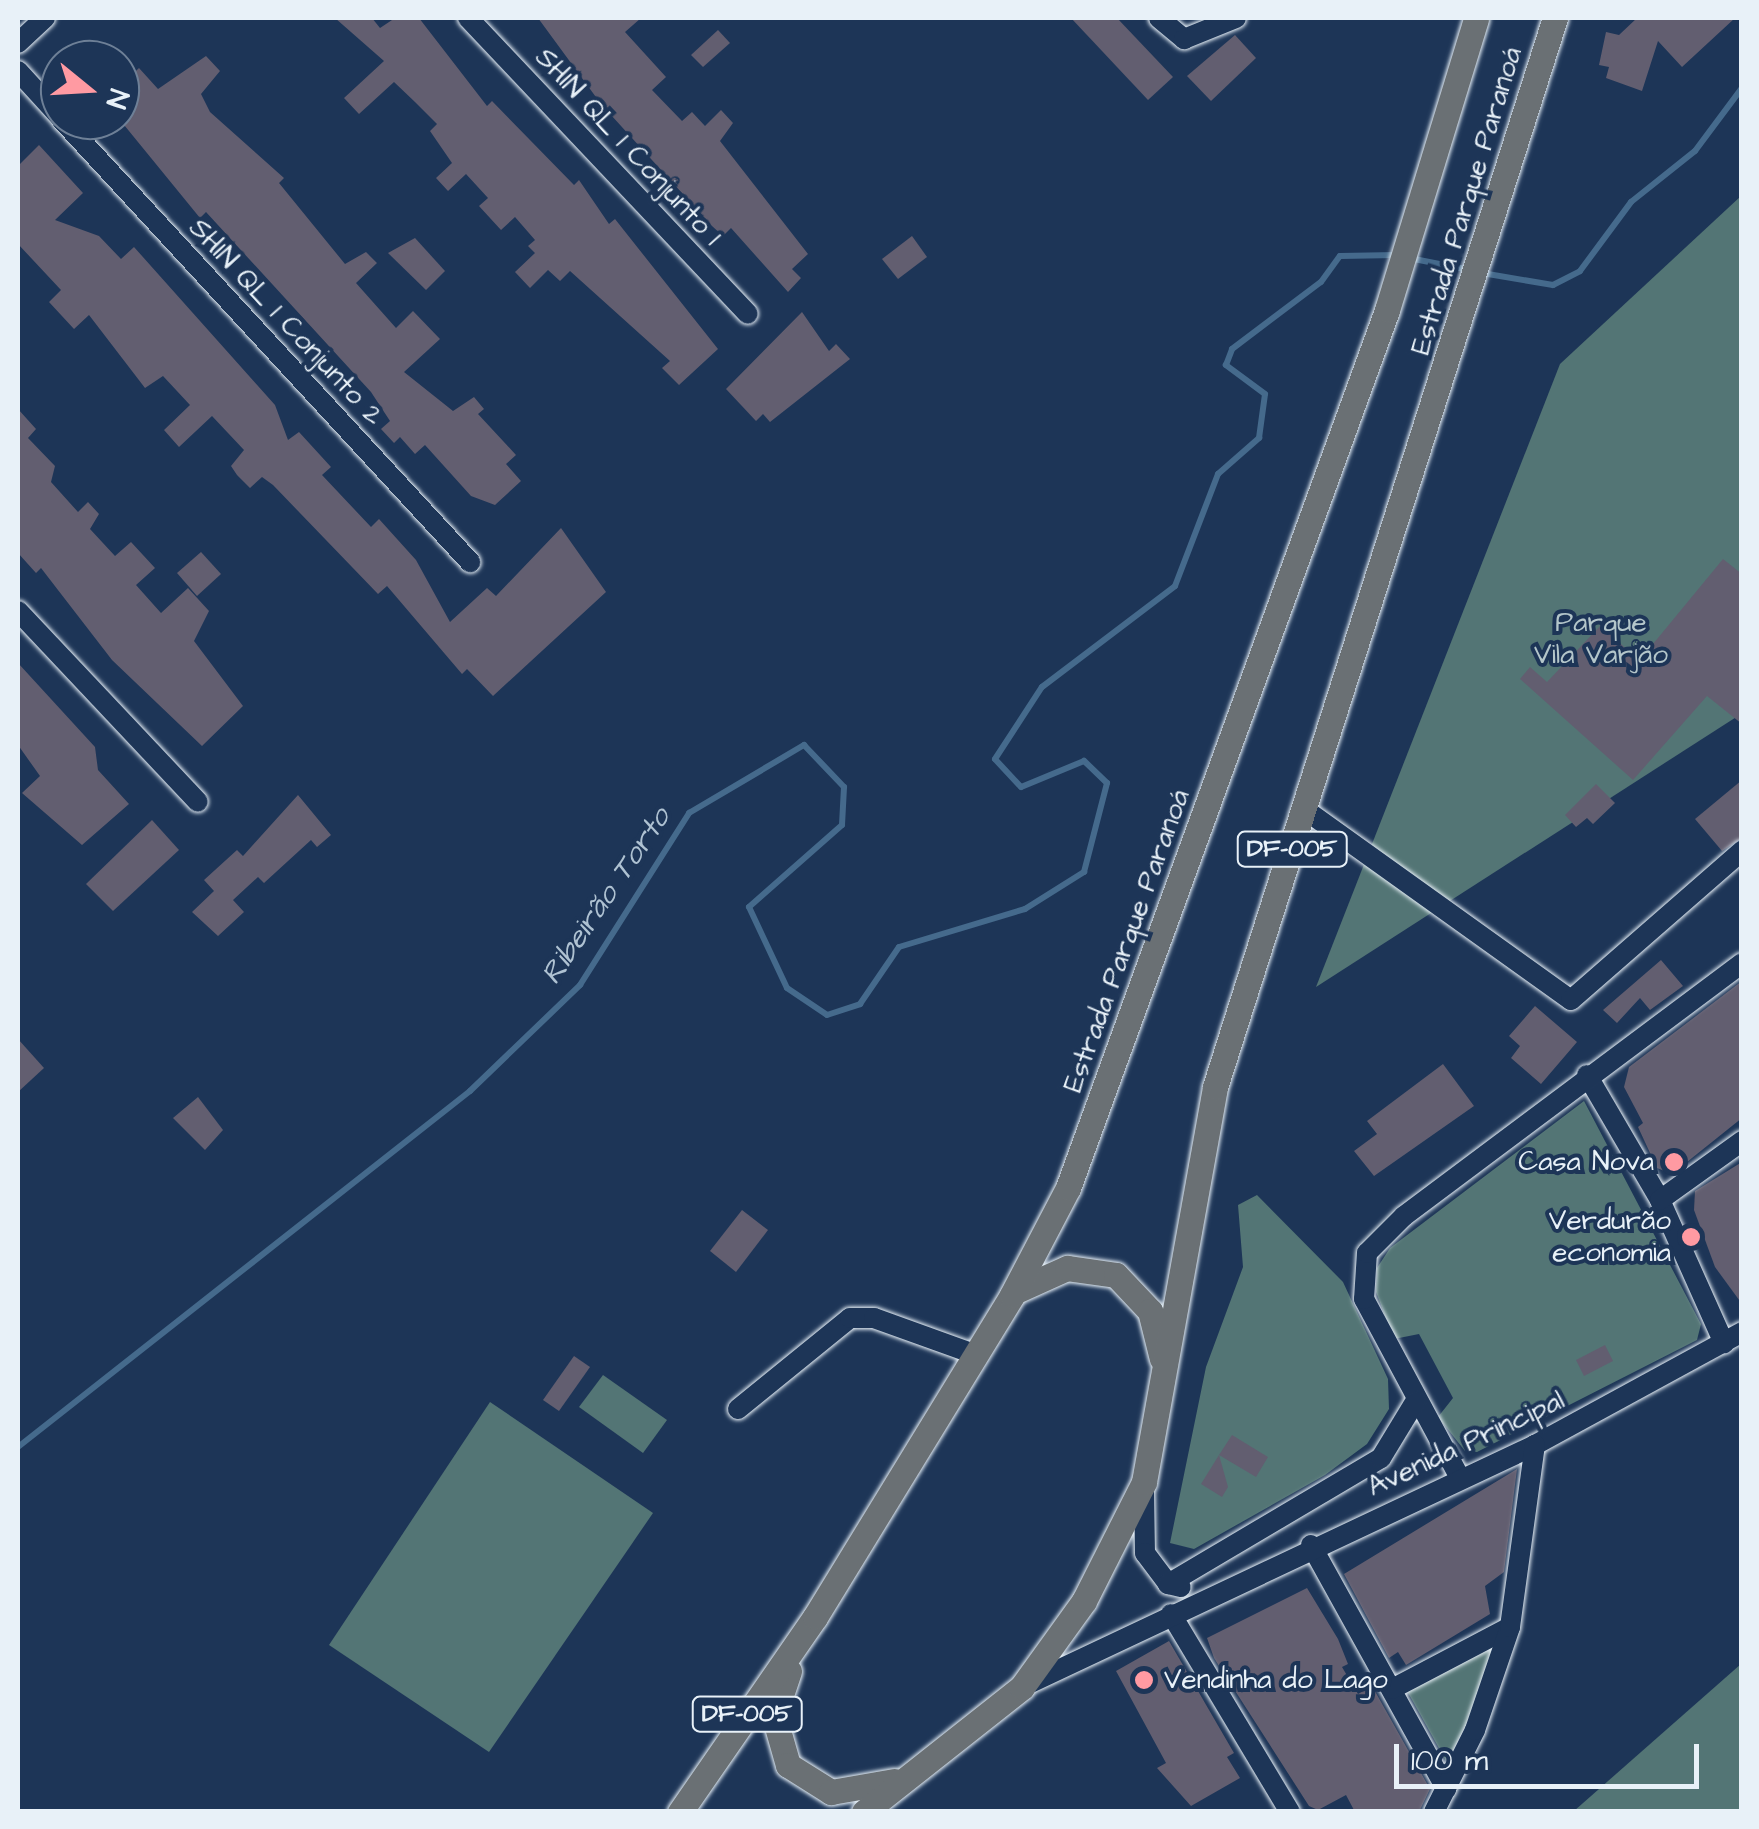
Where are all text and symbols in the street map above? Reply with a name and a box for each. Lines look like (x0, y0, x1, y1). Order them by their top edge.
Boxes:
north arrow (40, 40, 140, 140)
street label: SHIN QL 1 Conjunto 1 (528, 41, 728, 253)
street label: Estrada Parque Paranoá (1404, 43, 1530, 359)
text: N (96, 84, 138, 113)
street label: SHIN QL 1 Conjunto 2 (182, 212, 390, 432)
park label: Parque Vila Varjão (1534, 606, 1668, 672)
street label: Estrada Parque Paranoá (1057, 785, 1197, 1097)
water label: Ribeirão Torto (534, 801, 678, 991)
road number: DF-005 (1234, 829, 1350, 869)
place label: Casa Nova (1518, 1145, 1654, 1179)
marker: Casa Nova (1663, 1151, 1685, 1173)
place label: Verdurão economia (1549, 1204, 1671, 1270)
marker: Verdurão economia (1680, 1226, 1702, 1248)
street label: Avenida Principal (1362, 1384, 1570, 1504)
place label: Vendinha do Lago (1164, 1663, 1388, 1697)
marker: Vendinha do Lago (1133, 1669, 1155, 1691)
road number: DF-005 (690, 1694, 804, 1734)
scale bar (1399, 1724, 1704, 1786)
text: 100 m (1411, 1740, 1488, 1782)

